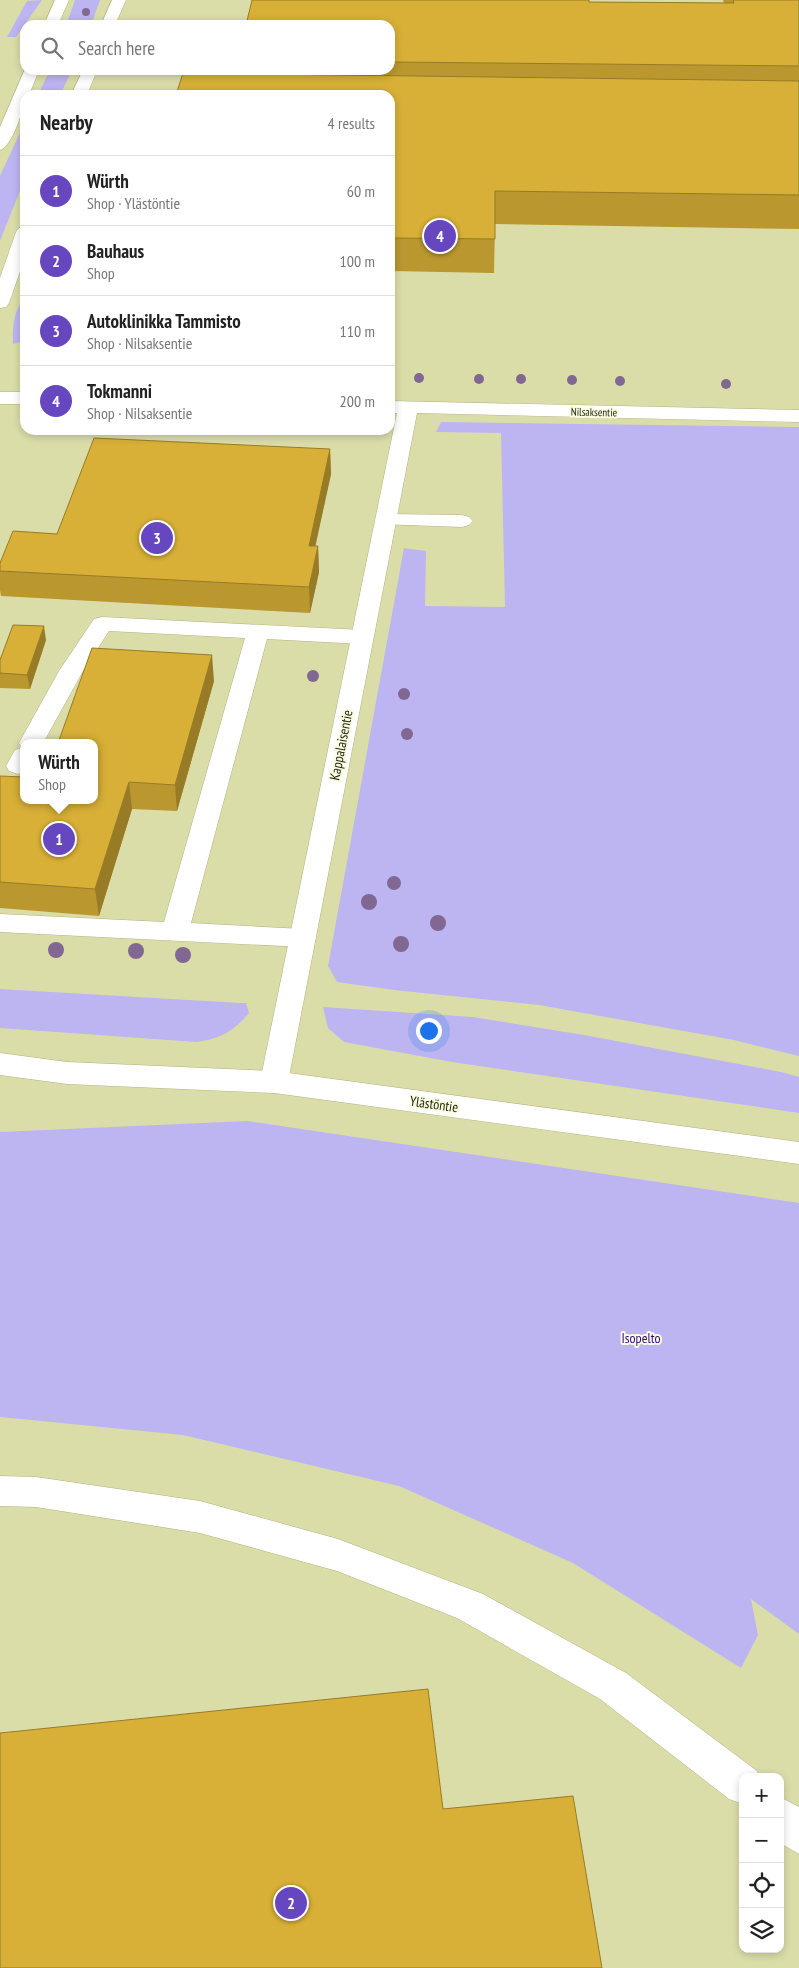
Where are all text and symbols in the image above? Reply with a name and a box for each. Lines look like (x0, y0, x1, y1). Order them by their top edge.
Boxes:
search box (20, 20, 395, 75)
icon: search (38, 34, 66, 62)
text: Search here (78, 36, 155, 60)
text: Nearby (40, 109, 93, 136)
text: 4 results (328, 113, 375, 133)
text: Würth (87, 169, 129, 193)
text: 1 (52, 181, 60, 201)
text: 60 m (347, 181, 375, 201)
text: Shop · Ylästöntie (87, 193, 180, 213)
pin: 4 (424, 217, 456, 255)
text: Bauhaus (87, 239, 144, 263)
text: 2 (52, 251, 60, 271)
text: 100 m (340, 251, 375, 271)
text: Shop (87, 263, 115, 283)
text: Autoklinikka Tammisto (87, 309, 241, 333)
text: 3 (52, 321, 60, 341)
text: 110 m (340, 321, 375, 341)
text: Shop · Nilsaksentie (87, 333, 192, 353)
text: Tokmanni (87, 379, 152, 403)
text: 4 (52, 391, 60, 411)
text: 200 m (340, 391, 375, 411)
text: Shop · Nilsaksentie (87, 403, 192, 423)
street label: Nilsaksentie (571, 405, 618, 419)
pin: 3 (141, 519, 173, 557)
street label: Kappalaisentie (325, 708, 357, 782)
popup (20, 739, 98, 804)
text: Würth (38, 750, 80, 774)
text: Shop (38, 774, 66, 794)
pin: 1 (43, 820, 75, 858)
your location (416, 1018, 442, 1044)
street label: Ylästöntie (409, 1092, 460, 1116)
park label: Isopelto (622, 1329, 660, 1347)
map controls (739, 1773, 784, 1953)
button: + (739, 1773, 784, 1818)
button: − (739, 1818, 784, 1863)
button: locate (739, 1863, 784, 1908)
pin: 2 (275, 1884, 307, 1922)
button: layers (739, 1908, 784, 1953)

